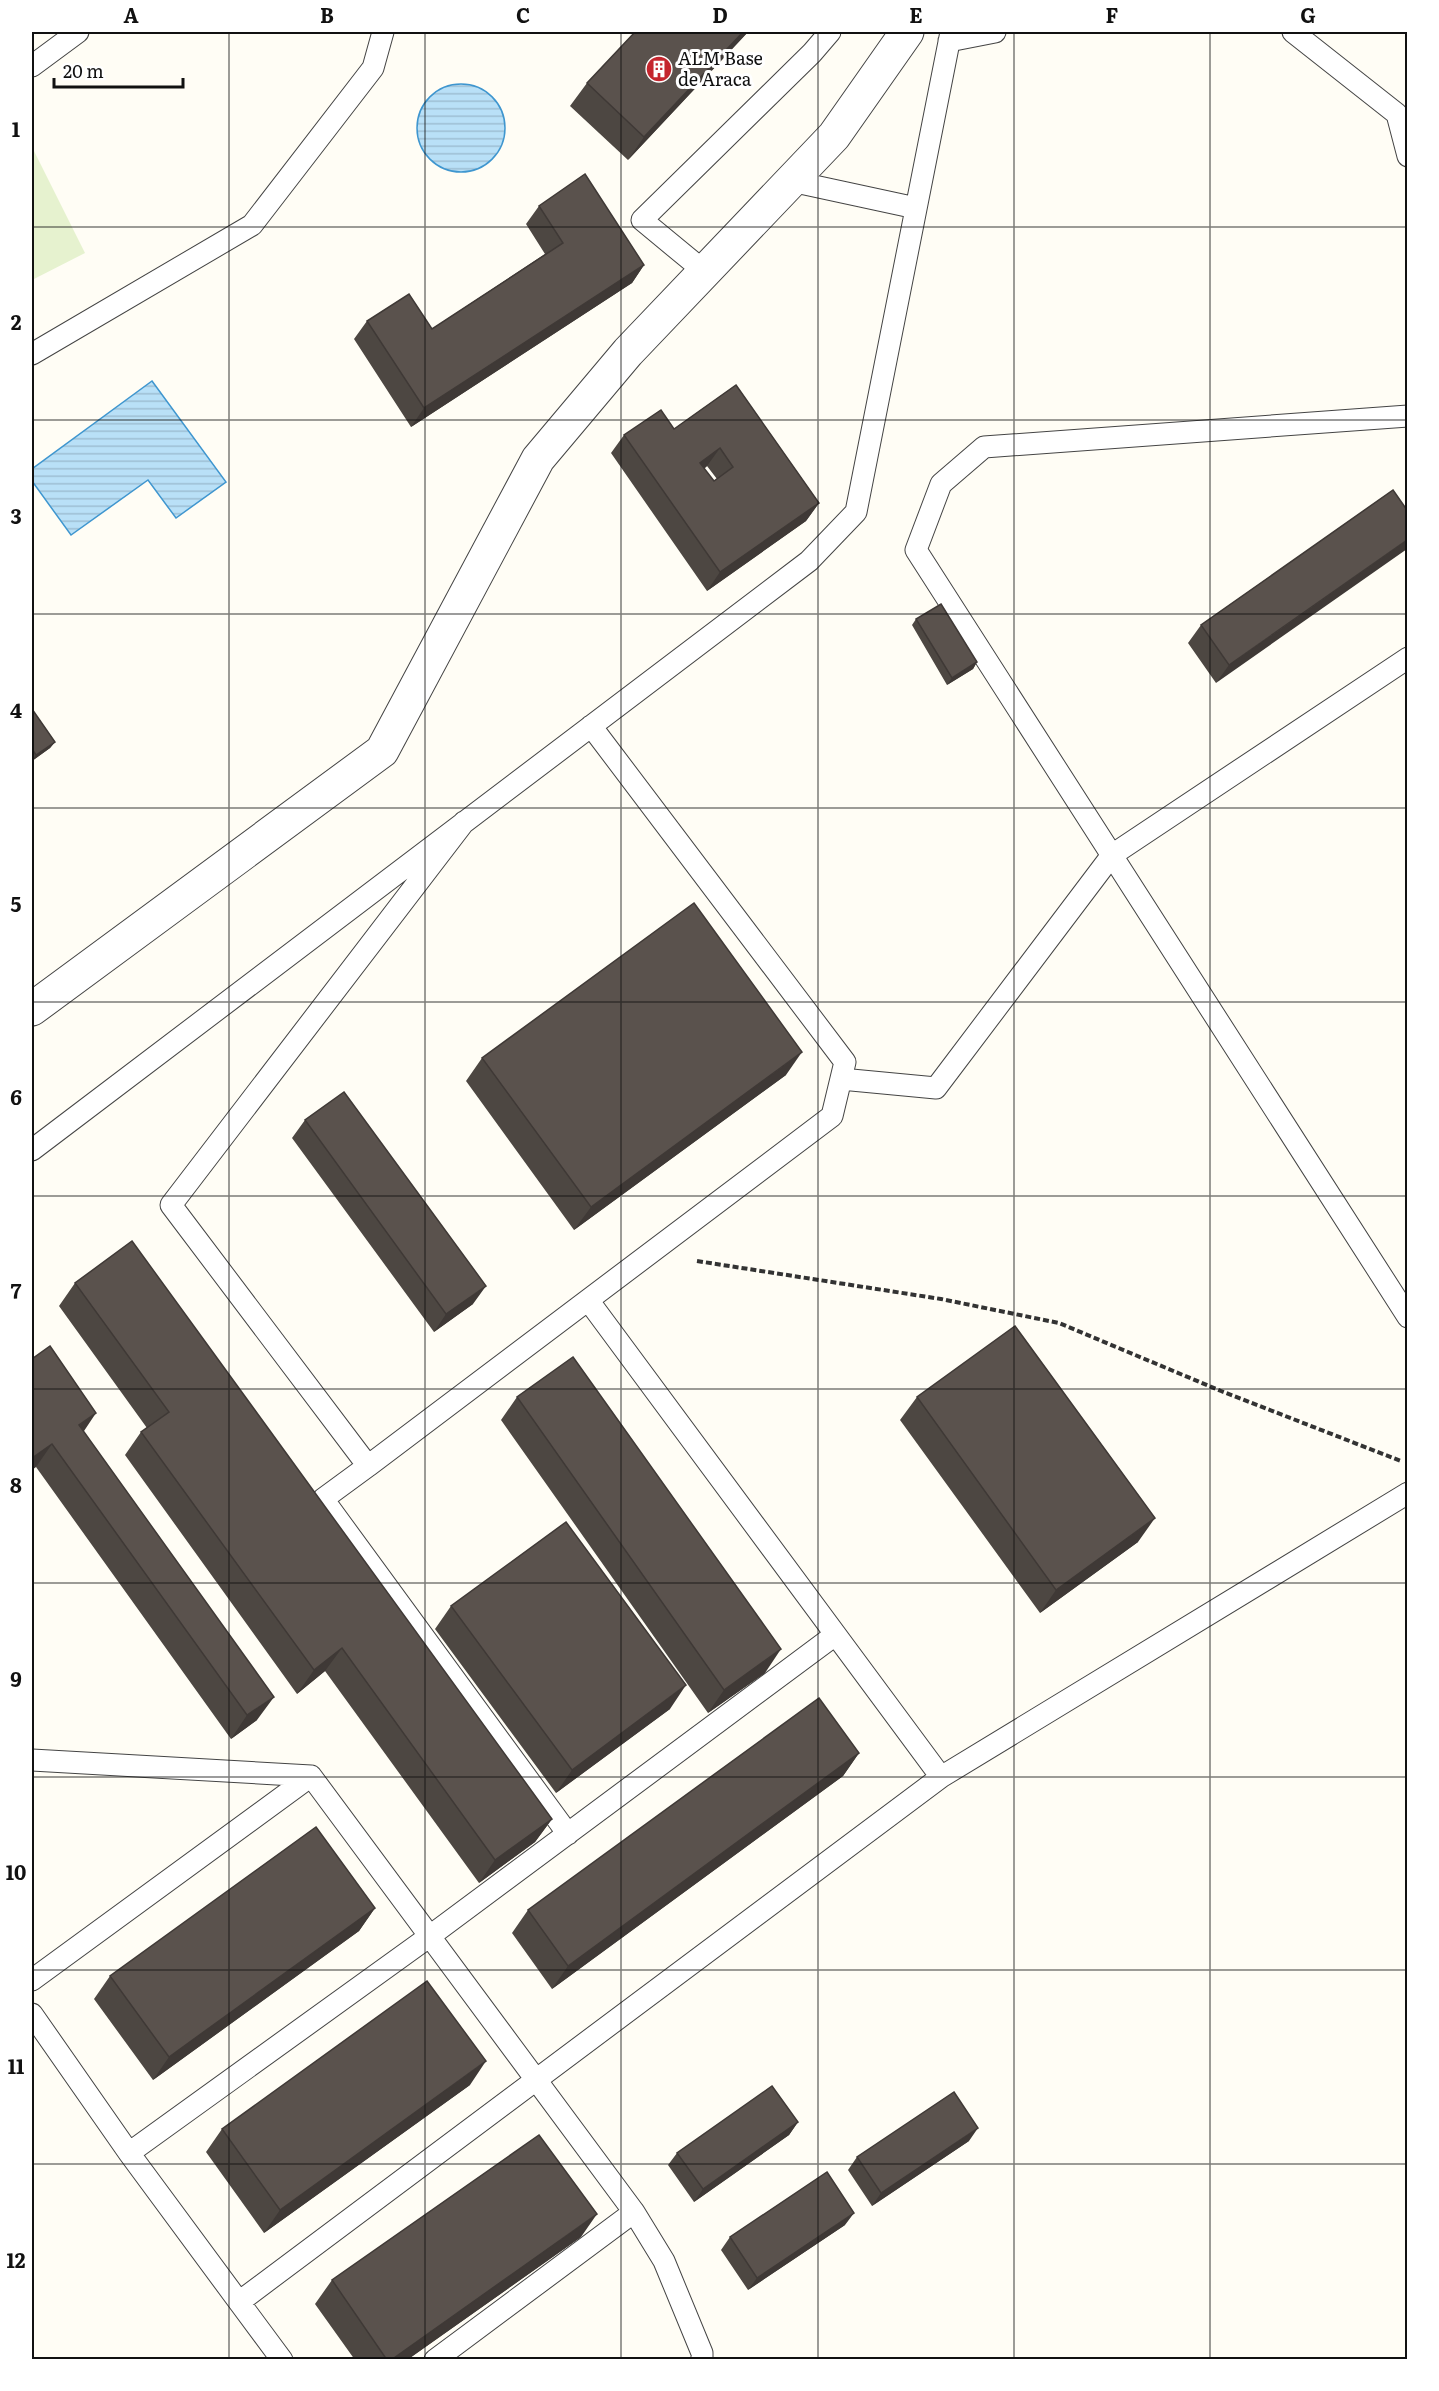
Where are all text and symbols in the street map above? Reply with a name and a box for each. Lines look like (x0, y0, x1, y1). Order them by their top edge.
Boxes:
text: A (123, 0, 139, 29)
text: B (320, 0, 334, 29)
text: C (516, 0, 530, 29)
text: D (712, 0, 728, 29)
text: E (909, 0, 923, 29)
text: F (1106, 0, 1119, 29)
text: G (1300, 0, 1316, 29)
place label: ALM Base de Araca (678, 44, 763, 92)
scale bar (54, 51, 183, 89)
building icon: ALM Base de Araca (644, 54, 674, 84)
text: 20 m (63, 57, 104, 84)
text: 1 (12, 113, 20, 143)
text: 2 (11, 306, 22, 336)
text: 3 (10, 500, 22, 530)
text: 4 (10, 694, 22, 724)
text: 5 (11, 888, 22, 918)
text: 6 (10, 1081, 22, 1111)
text: 7 (11, 1275, 22, 1305)
text: 8 (10, 1469, 22, 1499)
text: 9 (10, 1663, 22, 1693)
text: 10 (6, 1856, 26, 1886)
text: 11 (8, 2050, 24, 2080)
text: 12 (6, 2244, 26, 2274)

